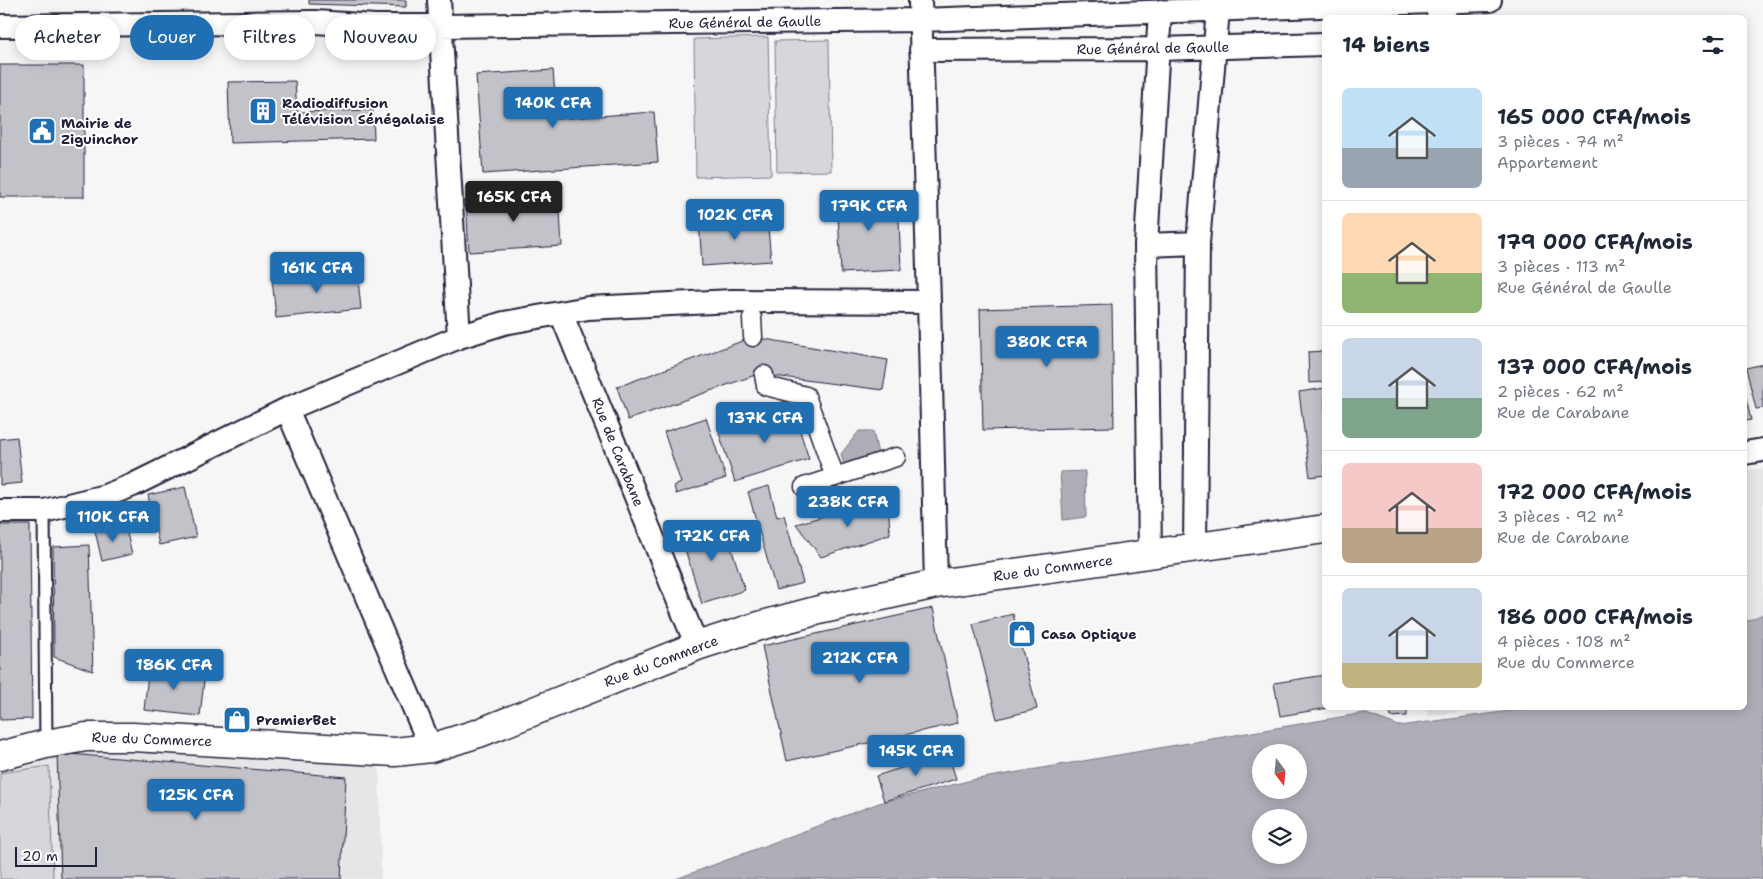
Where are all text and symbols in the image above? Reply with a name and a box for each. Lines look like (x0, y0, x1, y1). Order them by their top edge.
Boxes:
street label: Rue Général de Gaulle (668, 12, 822, 32)
chip: Acheter (15, 15, 120, 60)
chip: Louer (130, 15, 214, 60)
chip: Filtres (224, 15, 315, 60)
chip: Nouveau (325, 15, 436, 60)
text: 14 biens (1342, 31, 1430, 59)
icon: filters (1699, 31, 1727, 59)
street label: Rue Général de Gaulle (1076, 38, 1230, 58)
pin: 140K CFA (501, 86, 605, 129)
text: 140K CFA (515, 92, 591, 113)
place label: Radiodiffusion Télévision Sénégalaise (282, 94, 445, 128)
building icon: Radiodiffusion Télévision Sénégalaise (248, 96, 278, 126)
text: 165 000 CFA/mois (1497, 103, 1691, 131)
icon: home (1382, 108, 1442, 168)
place label: Mairie de Ziguinchor (61, 114, 139, 148)
public building icon: Mairie de Ziguinchor (27, 116, 57, 146)
text: 3 pièces · 74 m² (1497, 131, 1624, 152)
text: Appartement (1497, 152, 1598, 173)
pin: 165K CFA (462, 180, 566, 223)
text: 165K CFA (476, 186, 552, 207)
pin: 179K CFA (817, 190, 921, 232)
text: 179K CFA (831, 195, 907, 216)
pin: 102K CFA (683, 198, 787, 241)
text: 102K CFA (697, 204, 773, 225)
text: 179 000 CFA/mois (1497, 228, 1693, 256)
icon: home (1382, 233, 1442, 293)
pin: 161K CFA (265, 252, 369, 294)
text: 3 pièces · 113 m² (1497, 256, 1626, 277)
text: 161K CFA (281, 257, 353, 278)
text: Rue Général de Gaulle (1497, 277, 1672, 298)
pin: 380K CFA (995, 326, 1099, 368)
text: 380K CFA (1007, 331, 1087, 352)
text: 137 000 CFA/mois (1497, 353, 1692, 381)
icon: home (1382, 358, 1442, 418)
text: 2 pièces · 62 m² (1497, 381, 1624, 402)
street label: Rue de Carabane (588, 395, 648, 509)
pin: 137K CFA (713, 402, 817, 444)
text: Rue de Carabane (1497, 402, 1630, 423)
text: 137K CFA (727, 407, 803, 428)
text: 172 000 CFA/mois (1497, 478, 1692, 506)
icon: home (1382, 483, 1442, 543)
pin: 238K CFA (796, 486, 900, 528)
text: 238K CFA (808, 491, 888, 512)
pin: 110K CFA (61, 500, 165, 543)
text: 110K CFA (77, 506, 149, 527)
text: 3 pièces · 92 m² (1497, 506, 1624, 527)
pin: 172K CFA (660, 520, 764, 562)
text: 172K CFA (674, 525, 750, 546)
text: Rue de Carabane (1497, 527, 1630, 548)
street label: Rue du Commerce (992, 551, 1114, 585)
text: 186 000 CFA/mois (1497, 603, 1693, 631)
icon: home (1382, 608, 1442, 668)
shop icon: Casa Optique (1007, 619, 1037, 649)
place label: Casa Optique (1041, 625, 1137, 643)
street label: Rue du Commerce (602, 631, 721, 691)
text: 4 pièces · 108 m² (1497, 631, 1631, 652)
pin: 212K CFA (808, 642, 912, 684)
text: 212K CFA (822, 647, 898, 668)
pin: 186K CFA (122, 648, 226, 691)
text: Rue du Commerce (1497, 652, 1635, 673)
text: 186K CFA (135, 654, 213, 675)
shop icon: PremierBet (222, 705, 252, 735)
place label: PremierBet (256, 711, 336, 729)
street label: Rue du Commerce (91, 728, 213, 750)
pin: 145K CFA (864, 734, 968, 777)
text: 145K CFA (878, 740, 954, 761)
north arrow (1252, 744, 1308, 799)
map controls (1252, 744, 1307, 864)
pin: 125K CFA (144, 778, 248, 821)
text: 125K CFA (158, 784, 234, 805)
button: layers (1252, 809, 1307, 864)
scale bar (15, 844, 98, 867)
text: 20 m (22, 847, 58, 865)

